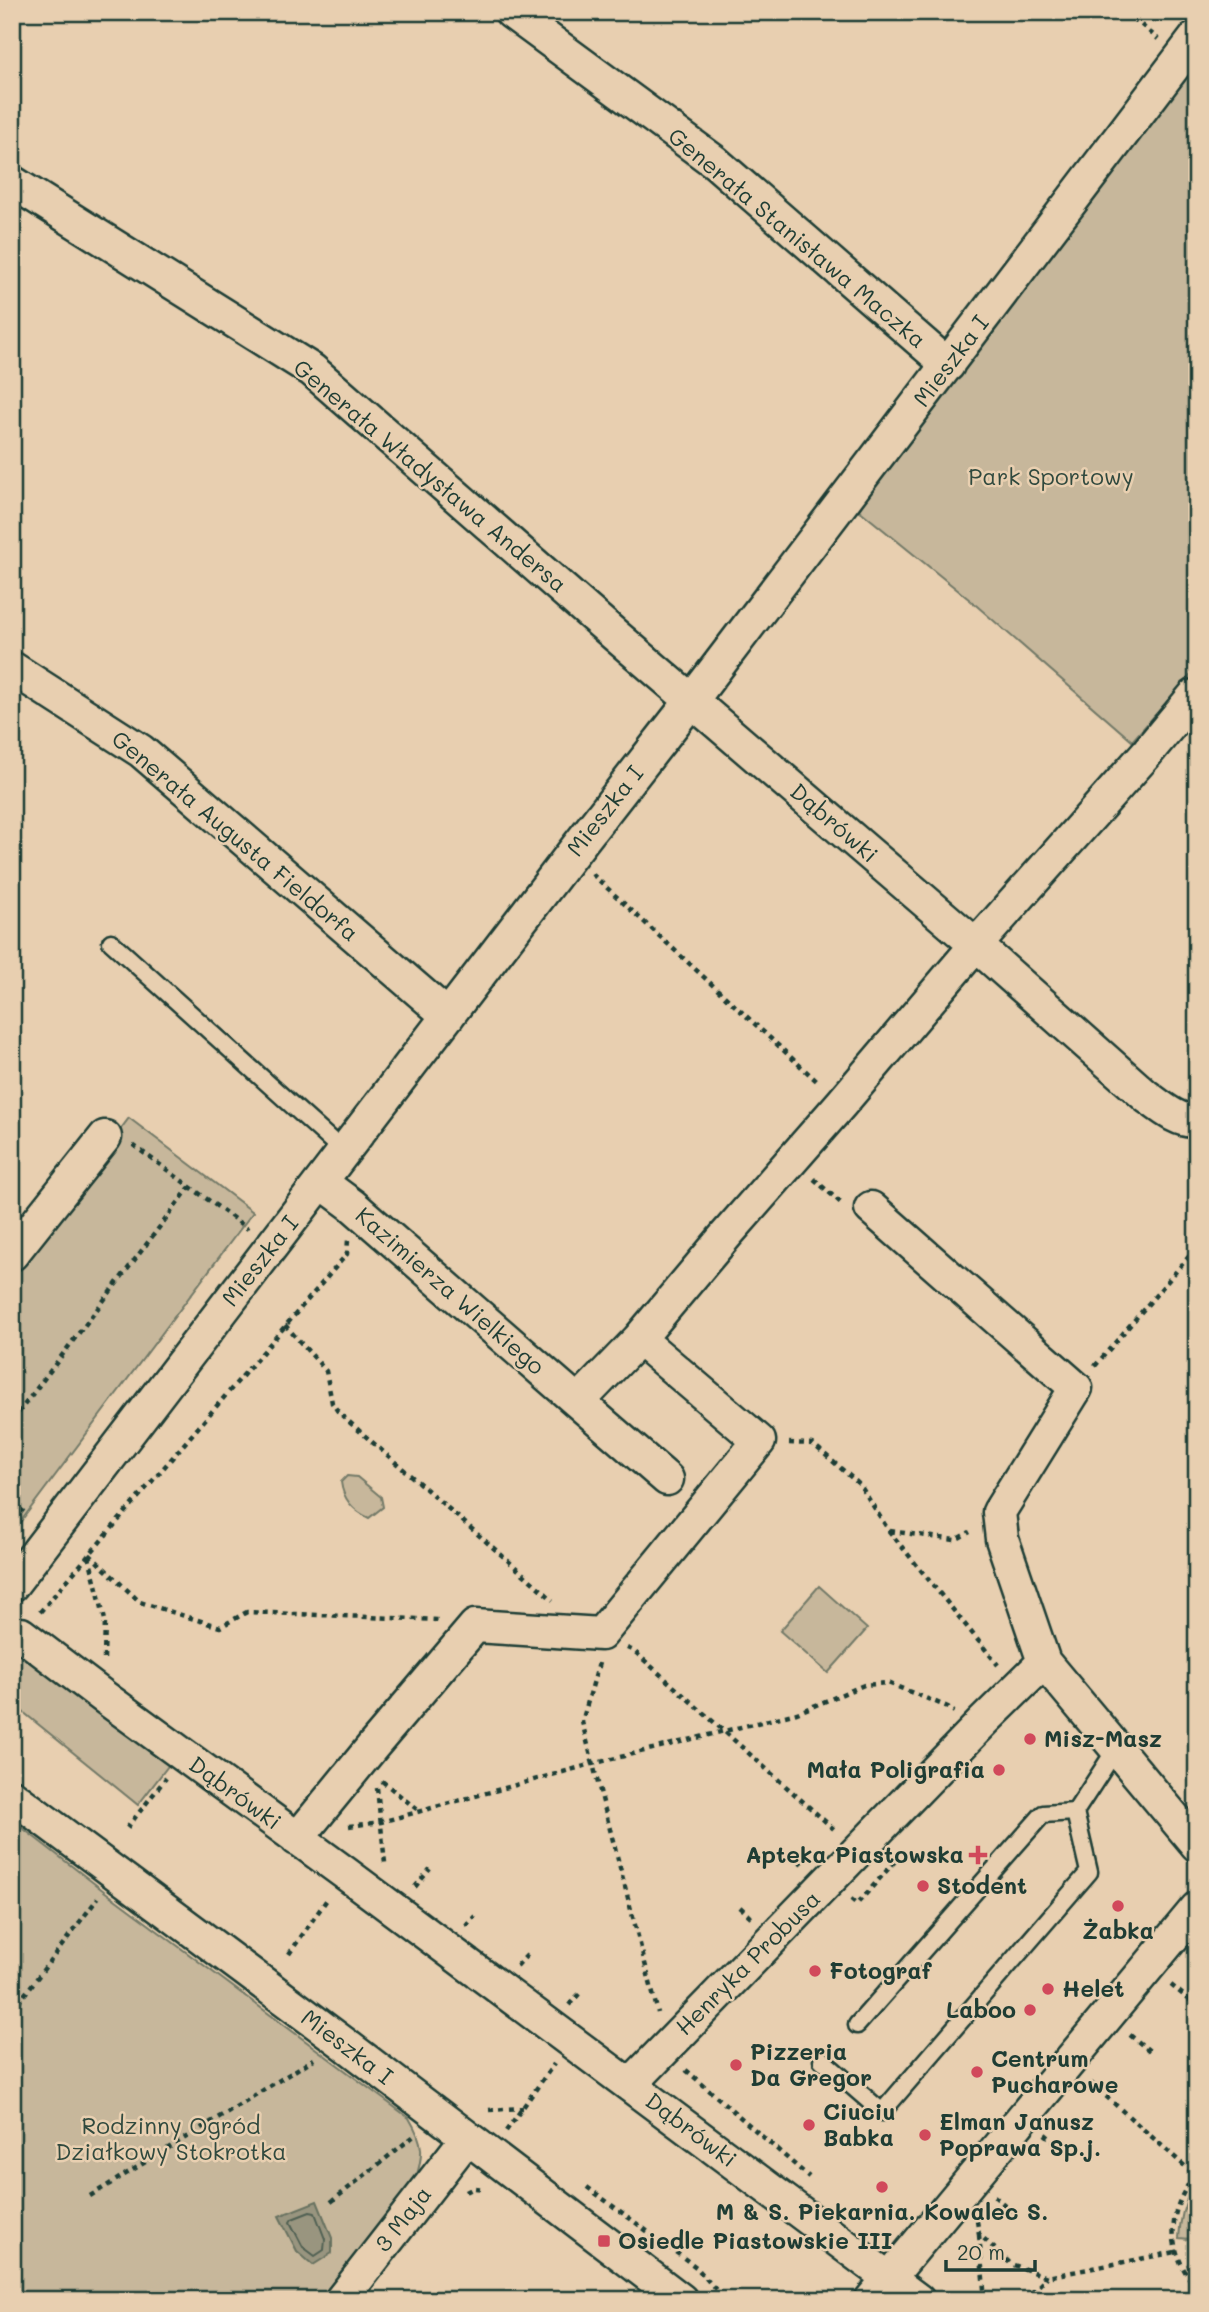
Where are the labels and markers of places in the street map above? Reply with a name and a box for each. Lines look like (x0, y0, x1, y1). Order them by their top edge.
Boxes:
place label: Misz-Masz (1044, 1723, 1162, 1753)
marker: Misz-Masz (1022, 1731, 1038, 1747)
place label: Mała Poligrafia (806, 1754, 985, 1784)
marker: Mała Poligrafia (991, 1762, 1007, 1778)
place label: Apteka Piastowska (746, 1839, 964, 1869)
marker: Apteka Piastowska (970, 1847, 986, 1863)
place label: Stodent (937, 1870, 1027, 1900)
marker: Stodent (915, 1878, 931, 1894)
marker: Żabka (1110, 1898, 1126, 1914)
place label: Żabka (1082, 1915, 1154, 1945)
place label: Fotograf (829, 1955, 933, 1985)
marker: Fotograf (807, 1963, 823, 1979)
place label: Helet (1062, 1973, 1124, 2003)
marker: Helet (1040, 1981, 1056, 1997)
place label: Laboo (946, 1994, 1016, 2024)
marker: Laboo (1022, 2002, 1038, 2018)
place label: Pizzeria Da Gregor (750, 2036, 872, 2092)
place label: Centrum Pucharowe (991, 2043, 1119, 2099)
marker: Pizzeria Da Gregor (728, 2057, 744, 2073)
marker: Centrum Pucharowe (969, 2064, 985, 2080)
place label: Ciuciu Babka (823, 2096, 896, 2152)
place label: Elman Janusz Poprawa Sp.j. (939, 2106, 1101, 2162)
marker: Ciuciu Babka (801, 2117, 817, 2133)
marker: Elman Janusz Poprawa Sp.j. (917, 2127, 933, 2143)
marker: M & S. Piekarnia. Kowalec S. (874, 2179, 890, 2195)
place label: M & S. Piekarnia. Kowalec S. (716, 2196, 1048, 2226)
place label: Osiedle Piastowskie III (618, 2225, 893, 2255)
marker: Osiedle Piastowskie III (596, 2233, 612, 2249)

